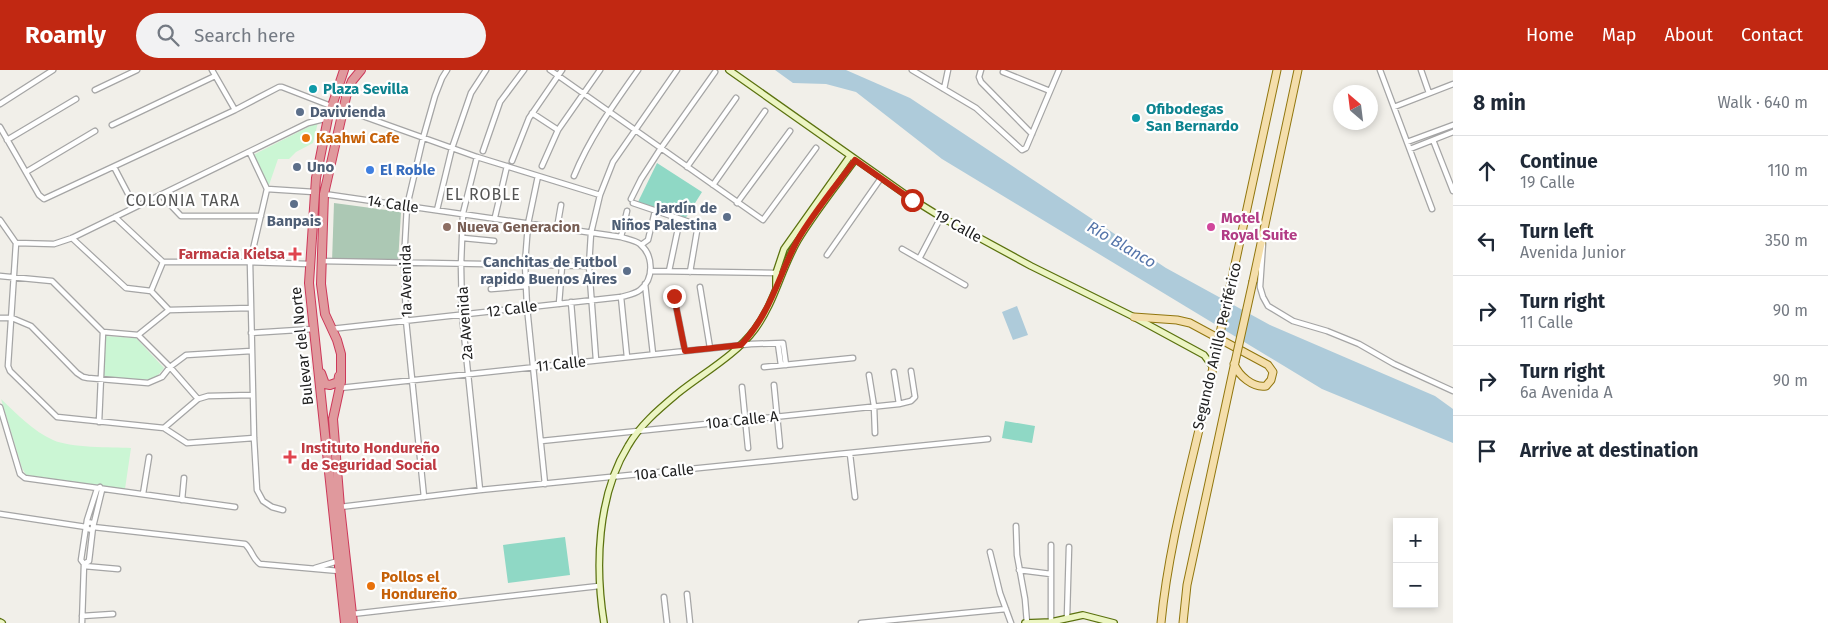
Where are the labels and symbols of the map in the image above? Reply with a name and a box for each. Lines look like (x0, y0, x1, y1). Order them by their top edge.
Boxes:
place label: Plaza Sevilla (323, 80, 409, 98)
marker: Plaza Sevilla (307, 83, 319, 95)
north arrow (1333, 85, 1378, 130)
place label: Ofibodegas San Bernardo (1146, 100, 1239, 135)
place label: Davivienda (310, 103, 386, 121)
marker: Davivienda (294, 106, 306, 118)
marker: Ofibodegas San Bernardo (1130, 112, 1142, 124)
place label: Kaahwi Cafe (316, 129, 400, 147)
marker: Kaahwi Cafe (300, 132, 312, 144)
place label: Uno (307, 158, 334, 176)
marker: Uno (291, 161, 303, 173)
place label: El Roble (380, 161, 435, 179)
marker: El Roble (364, 164, 376, 176)
district label: EL ROBLE (445, 185, 521, 204)
route start (901, 189, 924, 212)
district label: COLONIA TARA (126, 191, 240, 210)
street label: 14 Calle (366, 191, 420, 217)
marker: Banpais (288, 198, 300, 210)
place label: Jardín de Niños Palestina (612, 199, 717, 234)
street label: 19 Calle (931, 206, 985, 246)
place label: Motel Royal Suite (1221, 209, 1297, 244)
marker: Jardín de Niños Palestina (721, 211, 733, 223)
place label: Banpais (267, 212, 321, 230)
water label: Río Blanco (1084, 217, 1160, 272)
place label: Nueva Generacion (457, 218, 580, 236)
marker: Nueva Generacion (441, 221, 453, 233)
marker: Motel Royal Suite (1205, 221, 1217, 233)
street label: 1a Avenida (396, 244, 416, 318)
place label: Farmacia Kielsa (178, 245, 285, 263)
marker: Farmacia Kielsa (289, 248, 301, 260)
place label: Canchitas de Futbol rapido Buenos Aires (480, 253, 618, 288)
street label: Segundo Anillo Periférico (1189, 260, 1245, 432)
marker: Canchitas de Futbol rapido Buenos Aires (621, 265, 633, 277)
route end (663, 285, 686, 308)
street label: Bulevar del Norte (287, 286, 317, 406)
street label: 2a Avenida (453, 286, 477, 360)
street label: 12 Calle (486, 297, 538, 321)
street label: 11 Calle (535, 352, 587, 376)
street label: 10a Calle A (705, 407, 779, 433)
place label: Instituto Hondureño de Seguridad Social (301, 439, 440, 474)
marker: Instituto Hondureño de Seguridad Social (283, 450, 297, 464)
street label: 10a Calle (633, 460, 695, 484)
place label: Pollos el Hondureño (381, 568, 457, 603)
marker: Pollos el Hondureño (365, 580, 377, 592)

